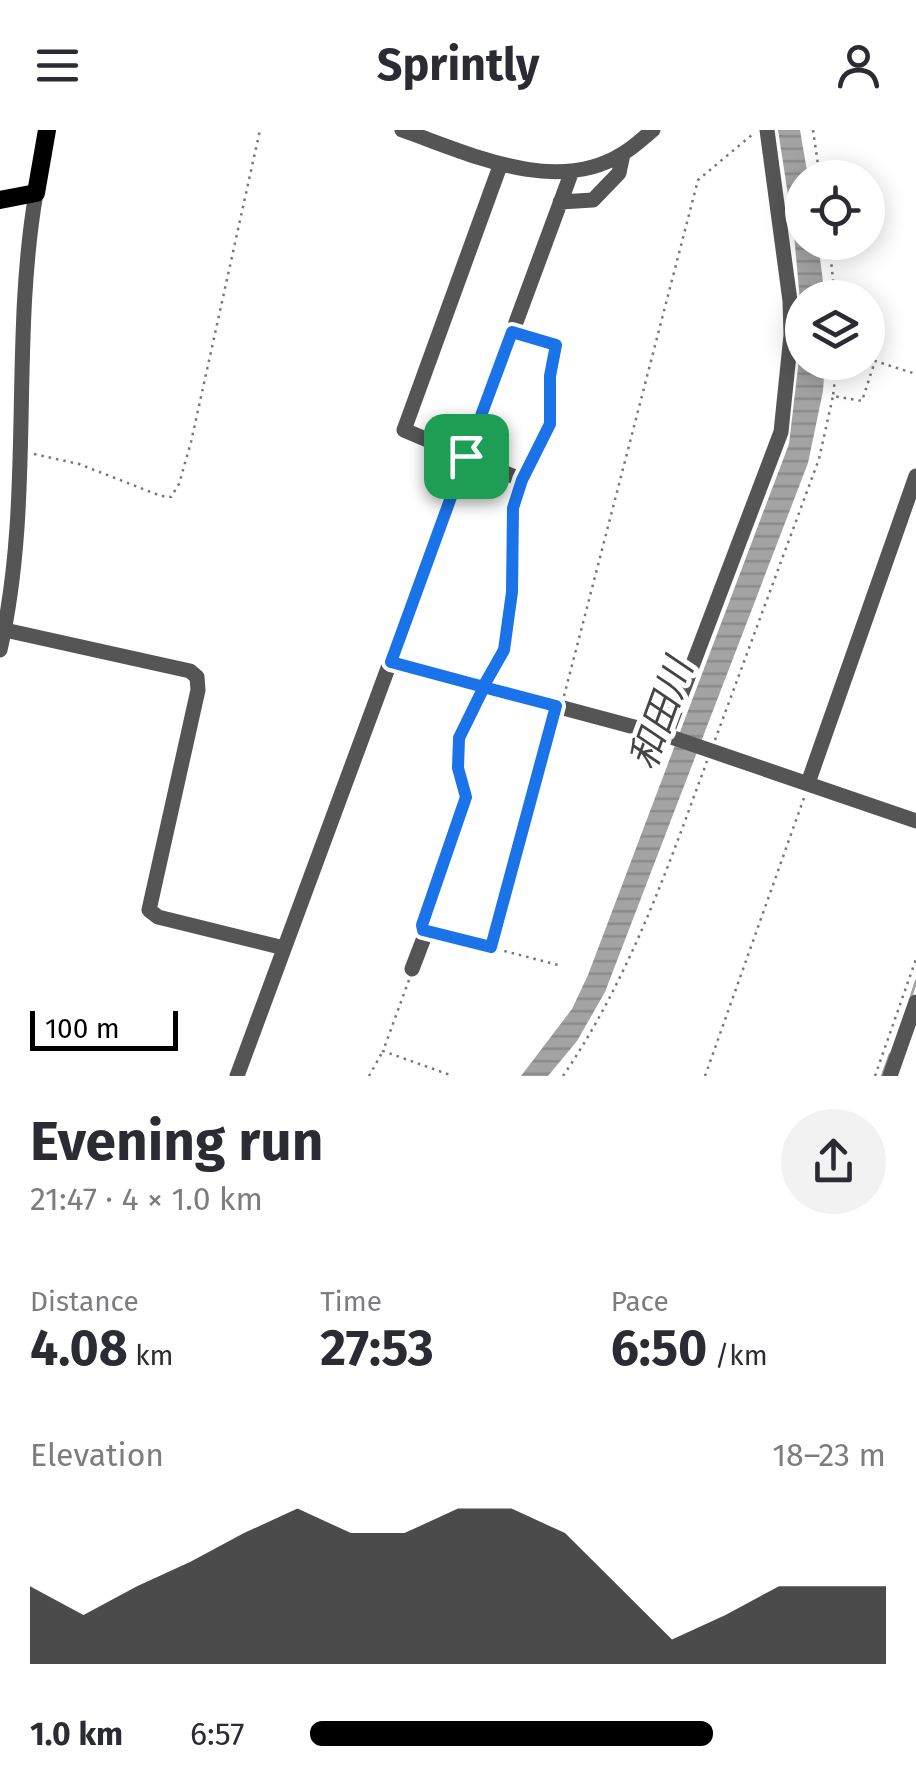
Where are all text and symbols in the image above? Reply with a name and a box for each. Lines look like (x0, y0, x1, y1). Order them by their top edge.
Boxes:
icon: menu (30, 38, 85, 93)
text: Sprintly (377, 38, 539, 92)
icon: person (831, 38, 886, 93)
map controls (785, 160, 885, 380)
button: locate (785, 160, 885, 260)
button: layers (785, 280, 885, 380)
pin (424, 414, 509, 499)
icon: arrive (439, 429, 494, 484)
water label: 和田川 (620, 649, 703, 775)
scale bar (30, 1006, 178, 1050)
text: 100 m (45, 1012, 120, 1045)
text: Evening run (30, 1109, 324, 1175)
button: share (781, 1109, 886, 1214)
text: 21:47 · 4 × 1.0 km (30, 1180, 263, 1218)
text: Distance (30, 1285, 139, 1318)
text: Time (320, 1285, 382, 1318)
text: Pace (611, 1285, 669, 1318)
text: 4.08 (30, 1318, 128, 1378)
text: 27:53 (320, 1318, 434, 1378)
text: 6:50 (611, 1318, 707, 1378)
text: km (128, 1339, 174, 1372)
text: /km (707, 1339, 768, 1372)
text: Elevation (30, 1436, 164, 1474)
text: 18–23 m (772, 1436, 886, 1474)
text: 1.0 km (30, 1715, 123, 1753)
text: 6:57 (190, 1715, 244, 1753)

